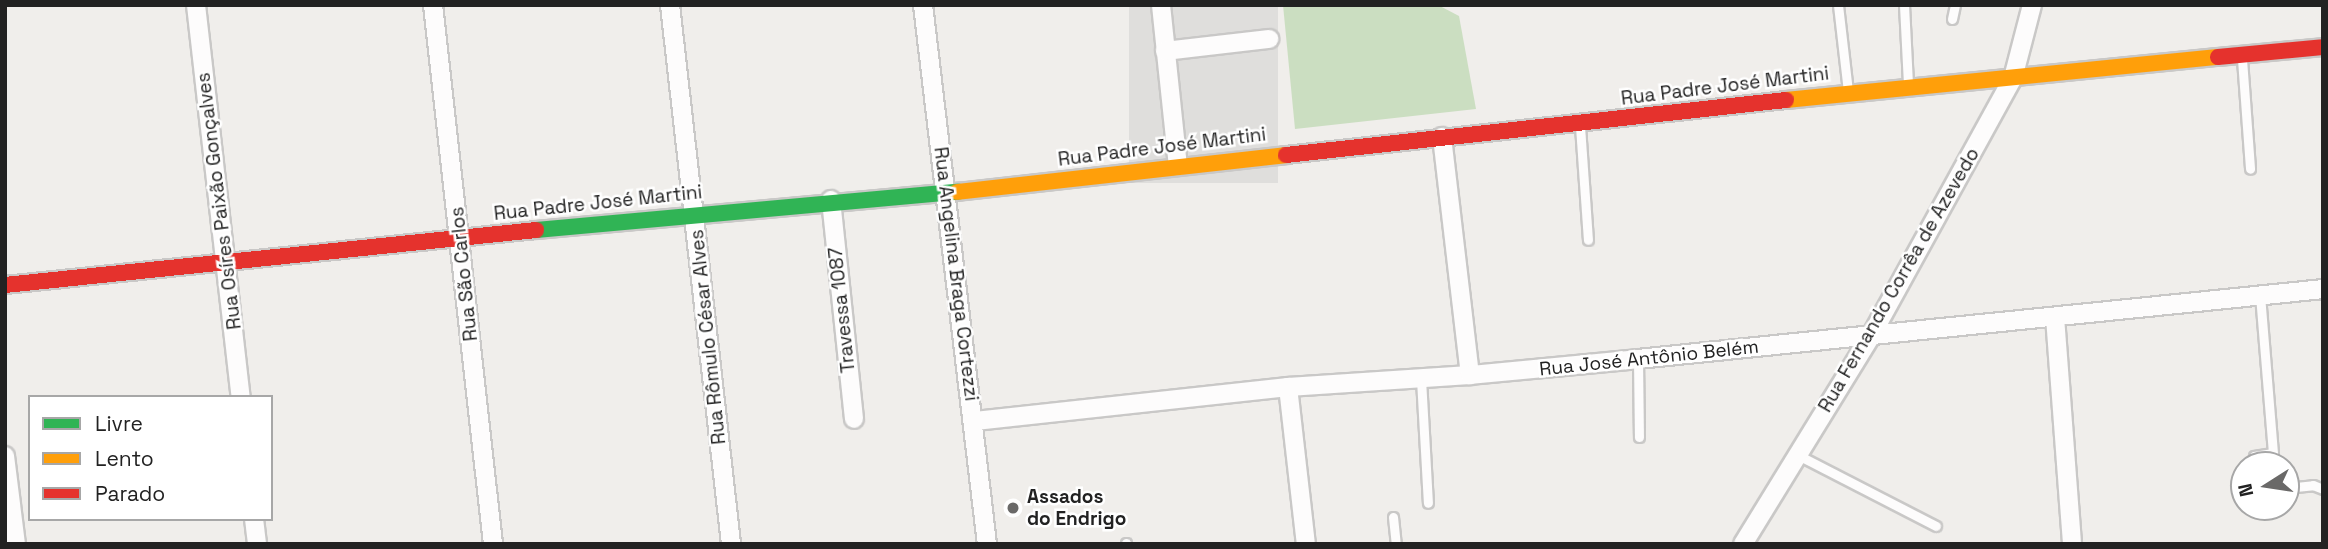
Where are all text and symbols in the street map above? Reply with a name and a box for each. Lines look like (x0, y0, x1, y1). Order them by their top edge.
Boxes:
street label: Rua Padre José Martini (1620, 62, 1830, 110)
street label: Rua Osíres Paixão Gonçalves (192, 71, 246, 331)
street label: Rua Padre José Martini (1057, 123, 1267, 171)
street label: Rua Fernando Corrêa de Azevedo (1814, 144, 1984, 416)
street label: Rua Angelina Braga Cortezzi (929, 145, 983, 403)
street label: Rua Padre José Martini (493, 181, 703, 225)
street label: Rua São Carlos (446, 206, 482, 342)
street label: Rua Rômulo César Alves (685, 228, 731, 446)
street label: Travessa 1087 (824, 246, 860, 374)
street label: Rua José Antônio Belém (1538, 335, 1760, 381)
legend (28, 395, 273, 521)
text: Livre (95, 410, 143, 437)
text: Lento (95, 445, 154, 472)
north arrow (2230, 451, 2300, 521)
text: Parado (95, 480, 165, 507)
text: N (2232, 481, 2259, 499)
place label: Assados do Endrigo (1027, 486, 1126, 530)
marker: Assados do Endrigo (1005, 500, 1021, 516)

